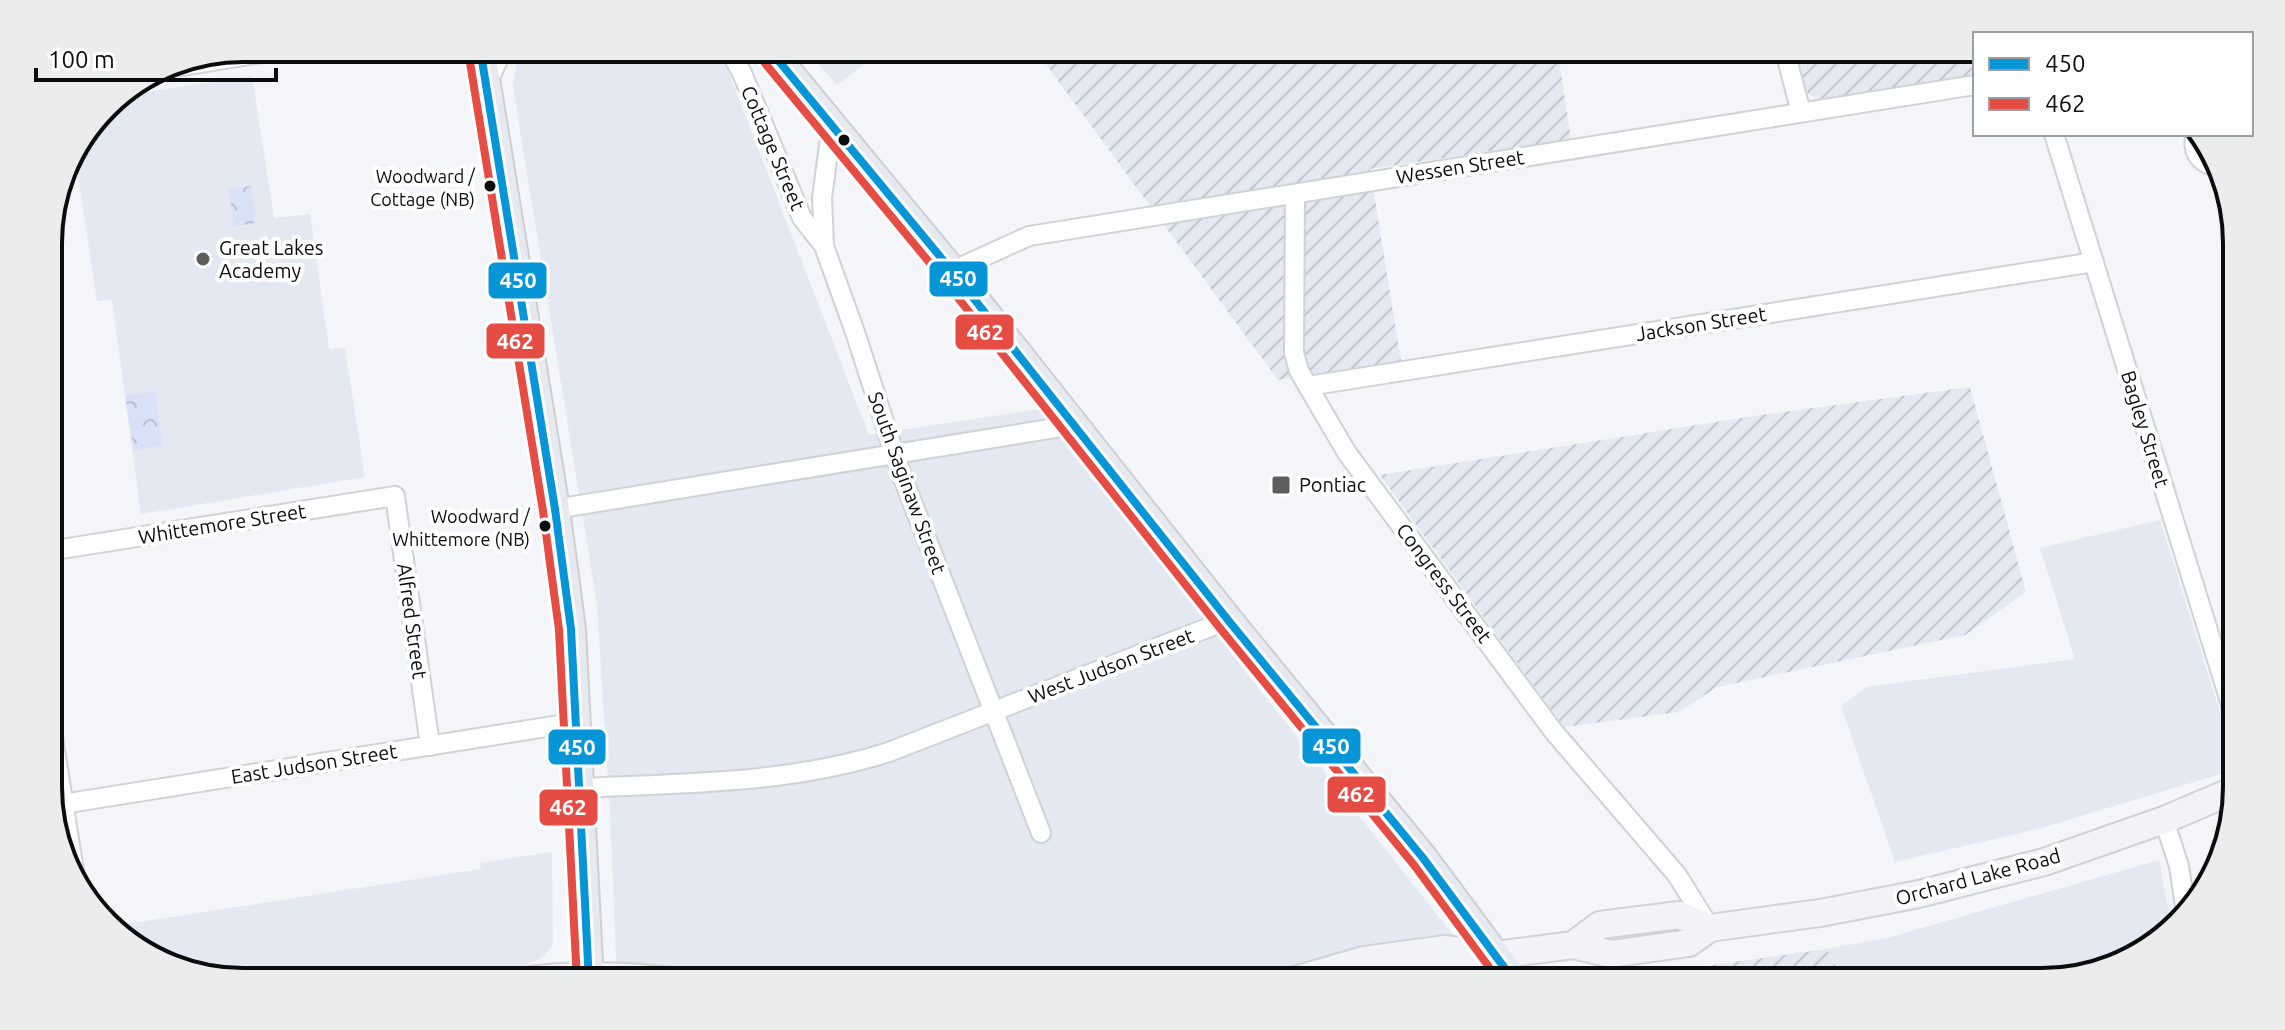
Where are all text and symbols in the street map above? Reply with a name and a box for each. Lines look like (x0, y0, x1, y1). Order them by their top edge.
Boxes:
scale bar (36, 32, 276, 82)
legend (1973, 32, 2253, 136)
text: 100 m (48, 46, 115, 73)
text: 450 (2045, 50, 2086, 77)
street label: Cottage Street (737, 82, 810, 214)
text: 462 (2045, 90, 2086, 117)
unlabelled marker (836, 132, 852, 148)
street label: Wessen Street (1394, 145, 1526, 188)
place label: Woodward / Cottage (NB) (370, 166, 476, 210)
marker: Woodward / Cottage (NB) (482, 178, 498, 194)
place label: Great Lakes Academy (219, 236, 324, 282)
marker: Great Lakes Academy (194, 250, 212, 268)
line badge: 450 (928, 260, 989, 298)
line badge: 450 (487, 261, 548, 300)
text: 450 (939, 265, 977, 290)
text: 450 (499, 267, 537, 292)
street label: Jackson Street (1634, 302, 1768, 345)
line badge: 462 (954, 313, 1015, 351)
text: 462 (966, 319, 1004, 344)
line badge: 462 (485, 322, 546, 360)
text: 462 (496, 328, 534, 353)
street label: Bagley Street (2117, 368, 2174, 490)
street label: South Saginaw Street (864, 389, 951, 577)
place label: Pontiac (1299, 473, 1366, 496)
marker: Pontiac (1270, 474, 1292, 496)
street label: Whittemore Street (136, 499, 308, 548)
place label: Woodward / Whittemore (NB) (392, 506, 531, 550)
marker: Woodward / Whittemore (NB) (537, 518, 553, 534)
street label: Congress Street (1392, 519, 1497, 647)
street label: Alfred Street (393, 562, 432, 680)
street label: West Judson Street (1025, 623, 1197, 708)
line badge: 450 (1301, 727, 1362, 765)
line badge: 450 (547, 728, 607, 766)
text: 450 (1312, 733, 1350, 758)
text: 450 (558, 734, 596, 759)
street label: East Judson Street (229, 739, 399, 788)
line badge: 462 (1326, 775, 1387, 814)
text: 462 (1337, 781, 1375, 806)
line badge: 462 (538, 788, 599, 827)
text: 462 (549, 794, 587, 819)
street label: Orchard Lake Road (1893, 843, 2063, 910)

